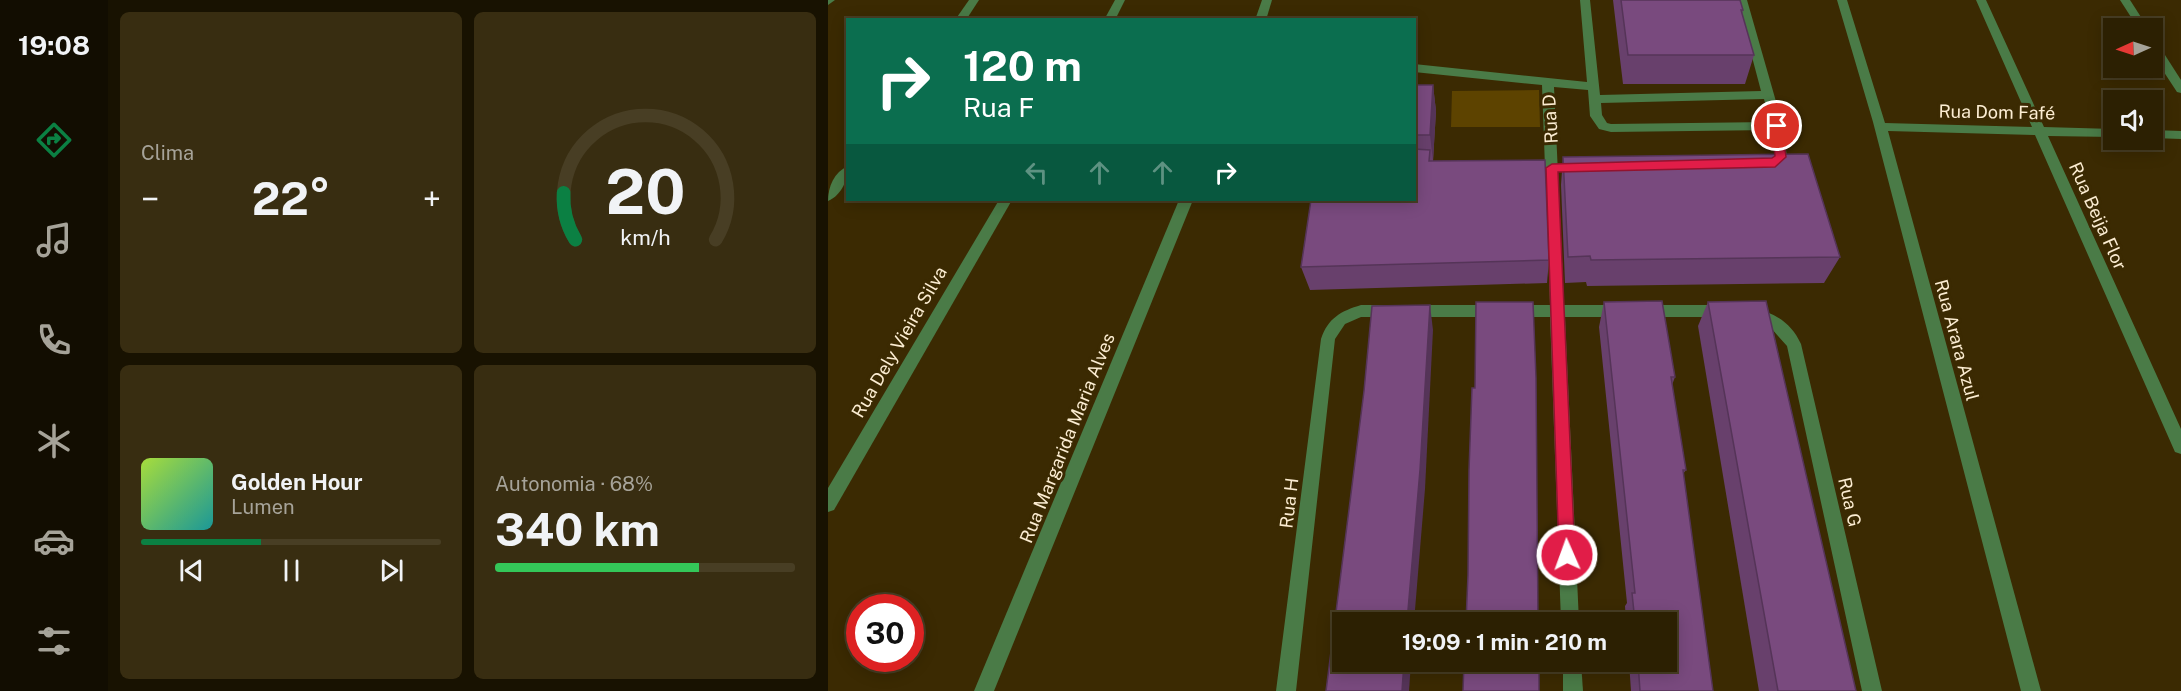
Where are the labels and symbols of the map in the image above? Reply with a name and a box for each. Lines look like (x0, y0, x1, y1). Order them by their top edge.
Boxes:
north arrow (2103, 18, 2163, 78)
street label: Rua D (1538, 94, 1562, 144)
pin (1751, 100, 1802, 151)
street label: Rua Dom Fafé (1938, 100, 2056, 124)
street label: Rua Beija Flor (2065, 159, 2131, 273)
street label: Rua Dely Vieira Silva (847, 263, 951, 421)
street label: Rua Arara Azul (1931, 277, 1983, 403)
street label: Rua Margarida Maria Alves (1015, 330, 1119, 546)
street label: Rua G (1834, 475, 1866, 529)
street label: Rua H (1275, 477, 1303, 529)
position arrow (1535, 523, 1599, 587)
speed limit sign: 30 (846, 594, 924, 672)

